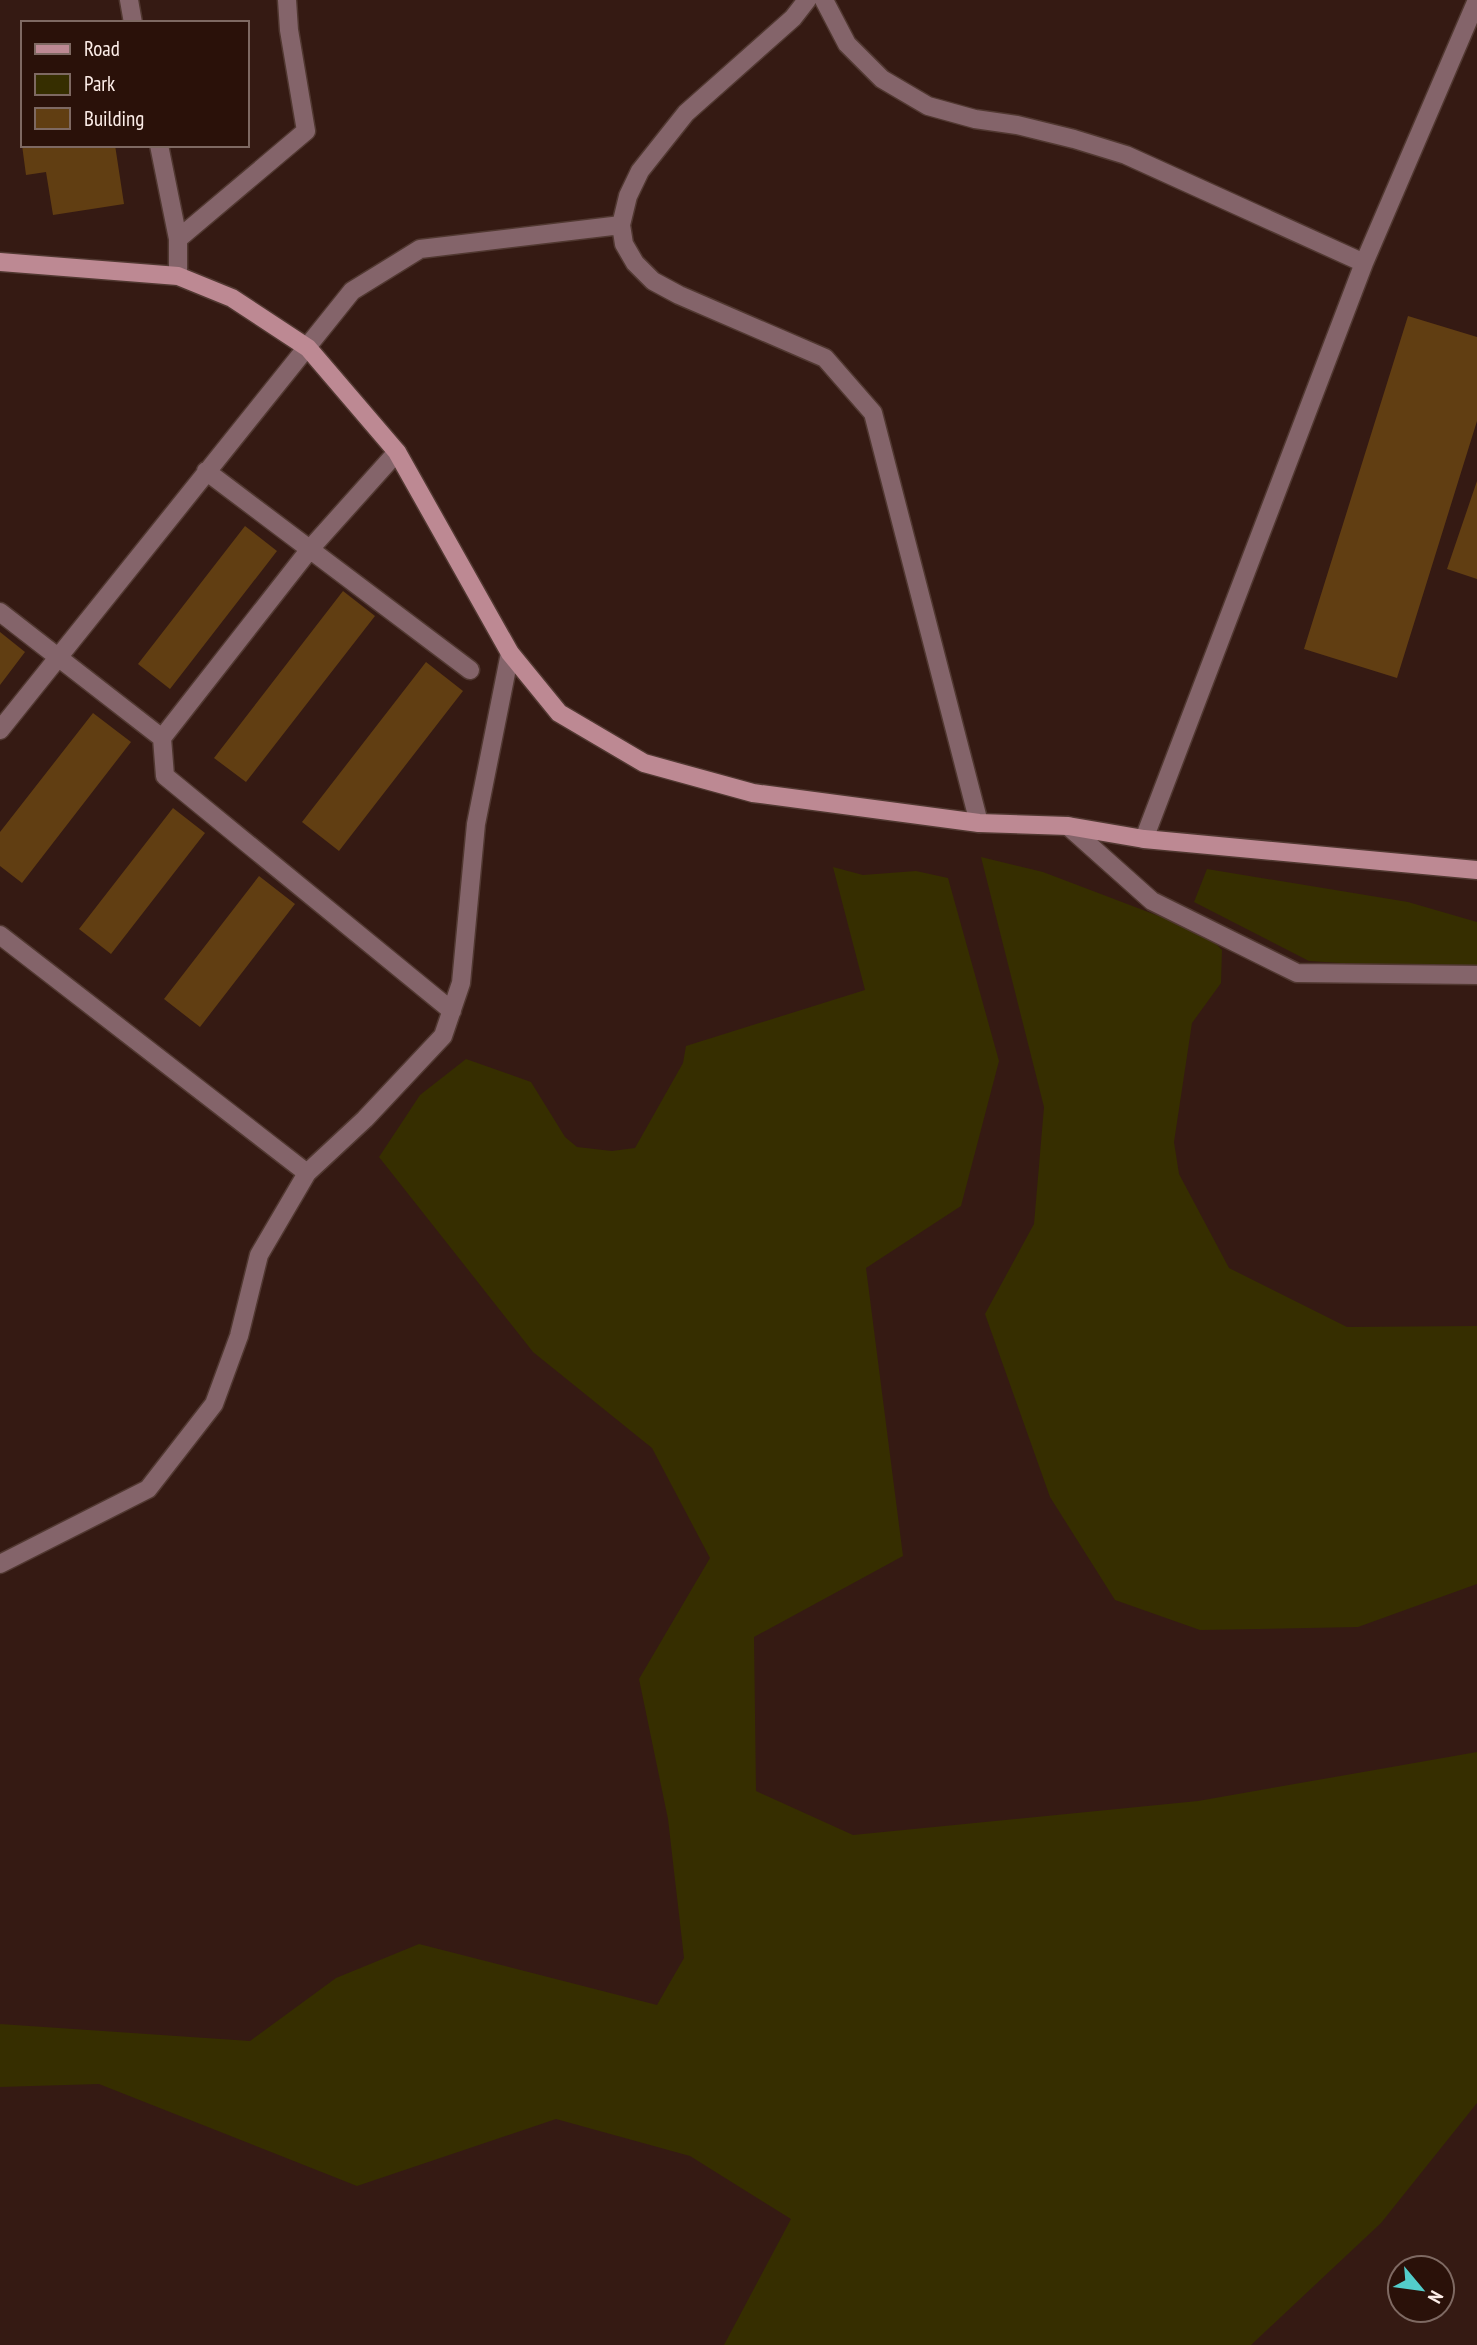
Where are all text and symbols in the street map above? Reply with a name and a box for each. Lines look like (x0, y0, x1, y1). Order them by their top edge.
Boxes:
legend (21, 21, 248, 147)
text: Road (84, 35, 120, 62)
text: Park (84, 70, 115, 97)
text: Building (84, 105, 144, 132)
north arrow (1386, 2254, 1456, 2324)
text: N (1423, 2287, 1449, 2308)

